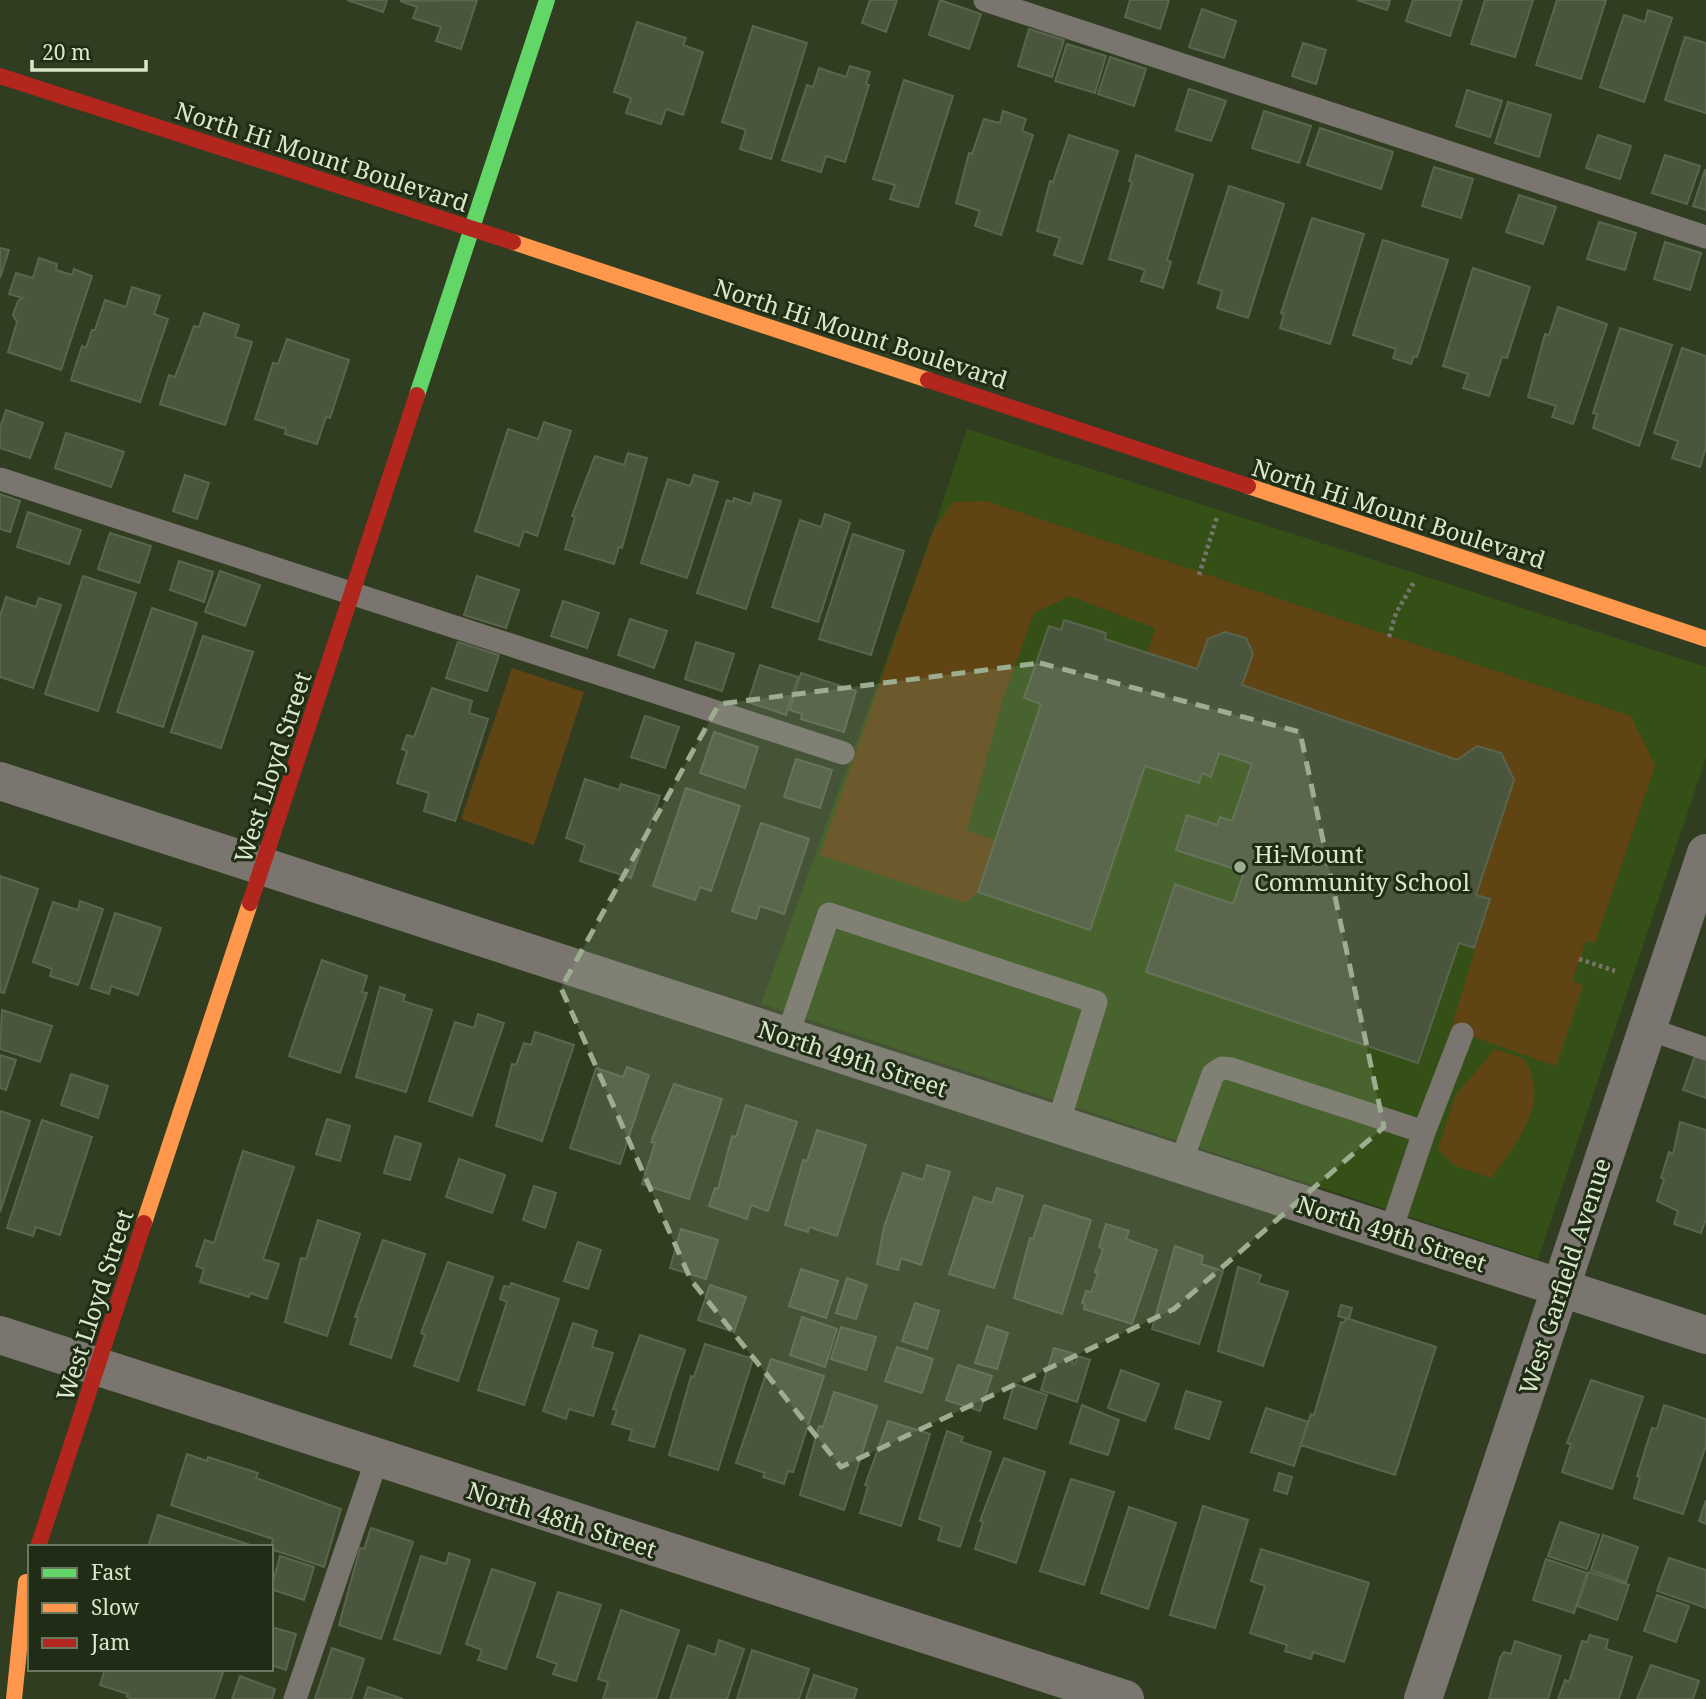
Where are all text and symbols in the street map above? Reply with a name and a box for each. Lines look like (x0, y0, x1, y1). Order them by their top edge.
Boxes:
scale bar (32, 28, 145, 72)
text: 20 m (42, 38, 91, 66)
street label: North Hi Mount Boulevard (171, 93, 473, 219)
street label: North Hi Mount Boulevard (710, 270, 1012, 396)
street label: North Hi Mount Boulevard (1248, 450, 1550, 576)
street label: West Lloyd Street (226, 667, 318, 867)
place label: Hi-Mount Community School (1254, 837, 1470, 898)
marker: Hi-Mount Community School (1232, 859, 1248, 875)
street label: North 49th Street (754, 1012, 952, 1104)
street label: West Garfield Avenue (1510, 1153, 1618, 1399)
street label: North 49th Street (1293, 1187, 1491, 1279)
street label: West Lloyd Street (48, 1205, 140, 1405)
street label: North 48th Street (463, 1473, 661, 1565)
legend (28, 1545, 273, 1671)
text: Fast (91, 1558, 131, 1586)
text: Slow (91, 1593, 140, 1621)
text: Jam (90, 1628, 130, 1656)

